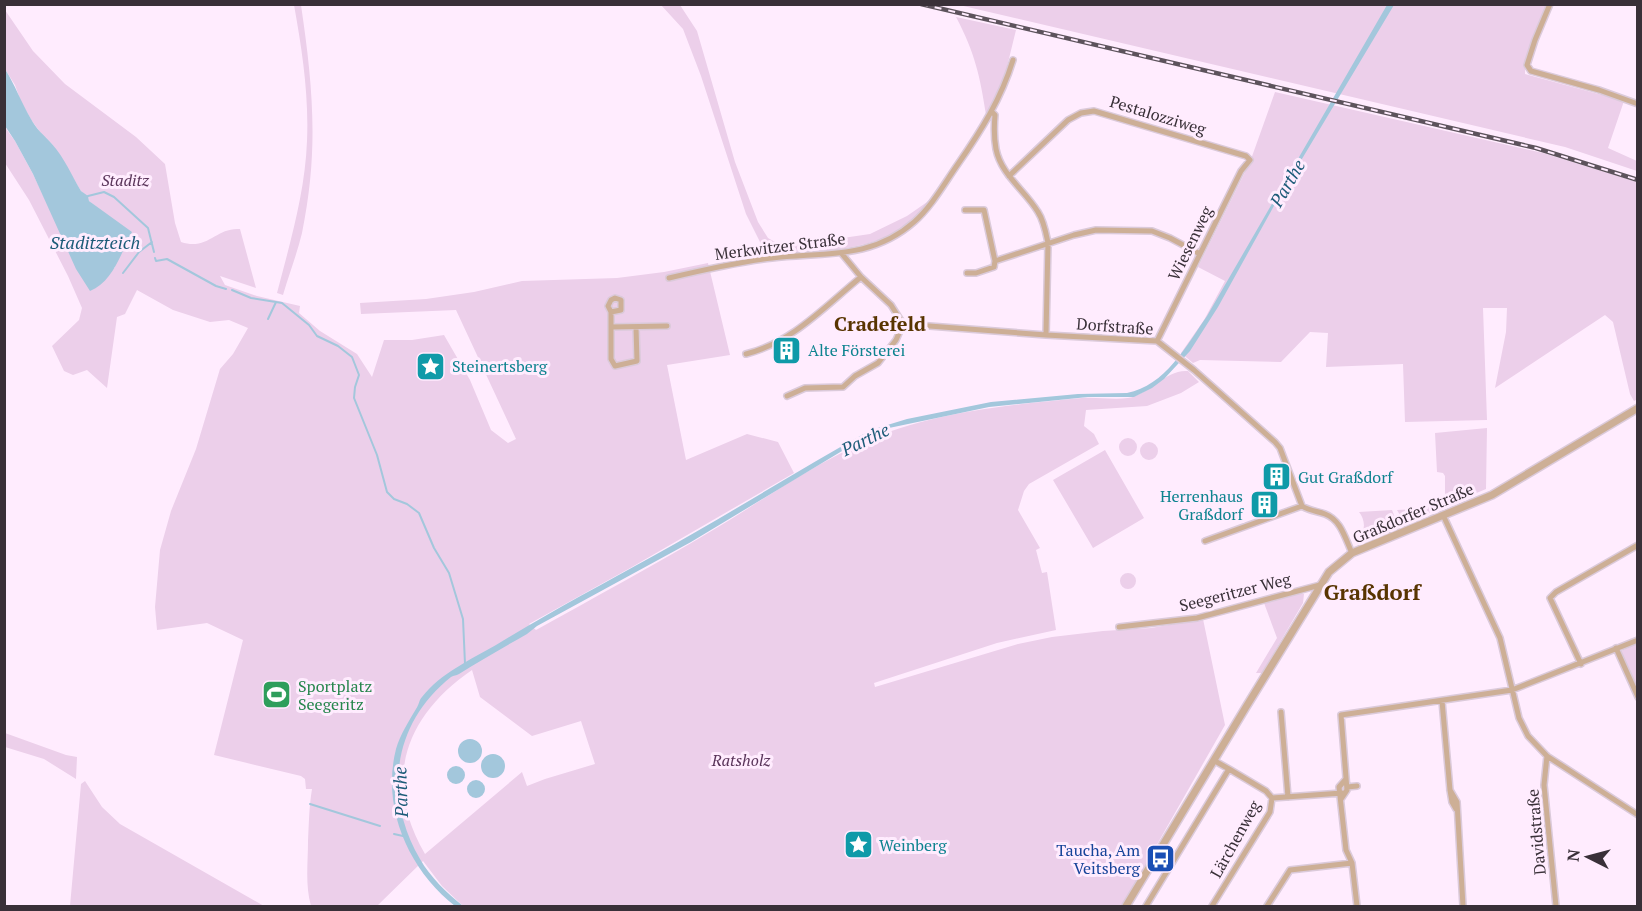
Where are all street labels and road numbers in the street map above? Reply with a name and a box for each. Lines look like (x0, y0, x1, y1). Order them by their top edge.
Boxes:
street label: Pestalozziweg (1107, 90, 1209, 140)
street label: Wiesenweg (1163, 202, 1218, 284)
street label: Merkwitzer Straße (713, 227, 847, 265)
street label: Dorfstraße (1076, 312, 1154, 340)
street label: Graßdorfer Straße (1349, 478, 1477, 548)
street label: Seegeritzer Weg (1177, 567, 1294, 616)
street label: Davidstraße (1521, 788, 1551, 876)
street label: Lärchenweg (1205, 796, 1266, 882)

